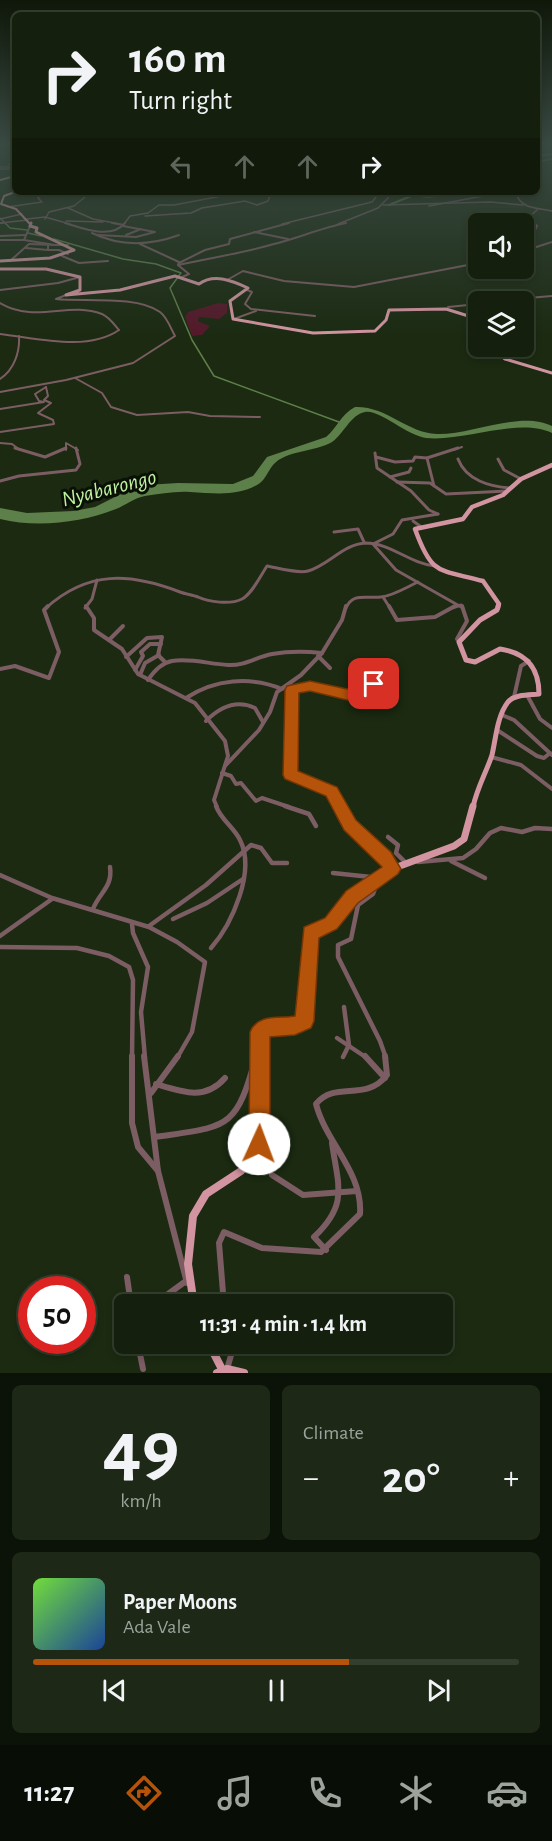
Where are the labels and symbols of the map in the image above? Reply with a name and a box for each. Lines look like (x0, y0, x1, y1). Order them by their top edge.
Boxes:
water label: Nyabarongo (59, 466, 159, 510)
pin (348, 658, 399, 709)
position arrow (227, 1112, 291, 1176)
speed limit sign: 50 (18, 1276, 96, 1354)

